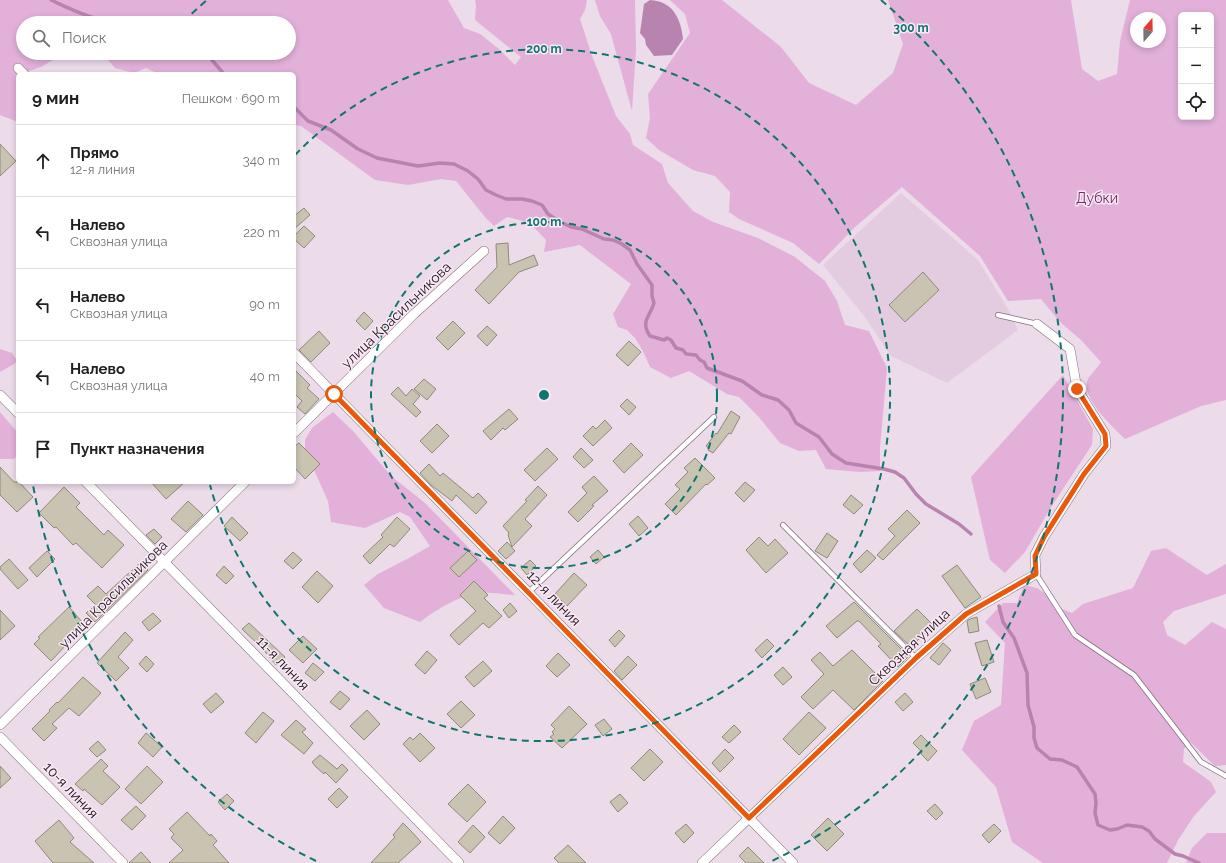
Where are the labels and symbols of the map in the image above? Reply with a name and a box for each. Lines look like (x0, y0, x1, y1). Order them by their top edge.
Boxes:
north arrow (1130, 12, 1166, 48)
text: 300 m (893, 21, 929, 35)
text: 200 m (526, 42, 562, 56)
park label: Дубки (1076, 190, 1118, 206)
text: 100 m (527, 215, 561, 229)
street label: улица Красильникова (338, 259, 454, 371)
route end (1068, 380, 1086, 398)
route start (325, 385, 343, 403)
centre of rings (537, 388, 551, 402)
street label: улица Красильникова (56, 537, 170, 651)
street label: 12-я линия (524, 567, 584, 629)
street label: Сквозная улица (865, 605, 953, 689)
street label: 11-я линия (253, 633, 313, 693)
street label: 10-я линия (40, 759, 102, 821)

